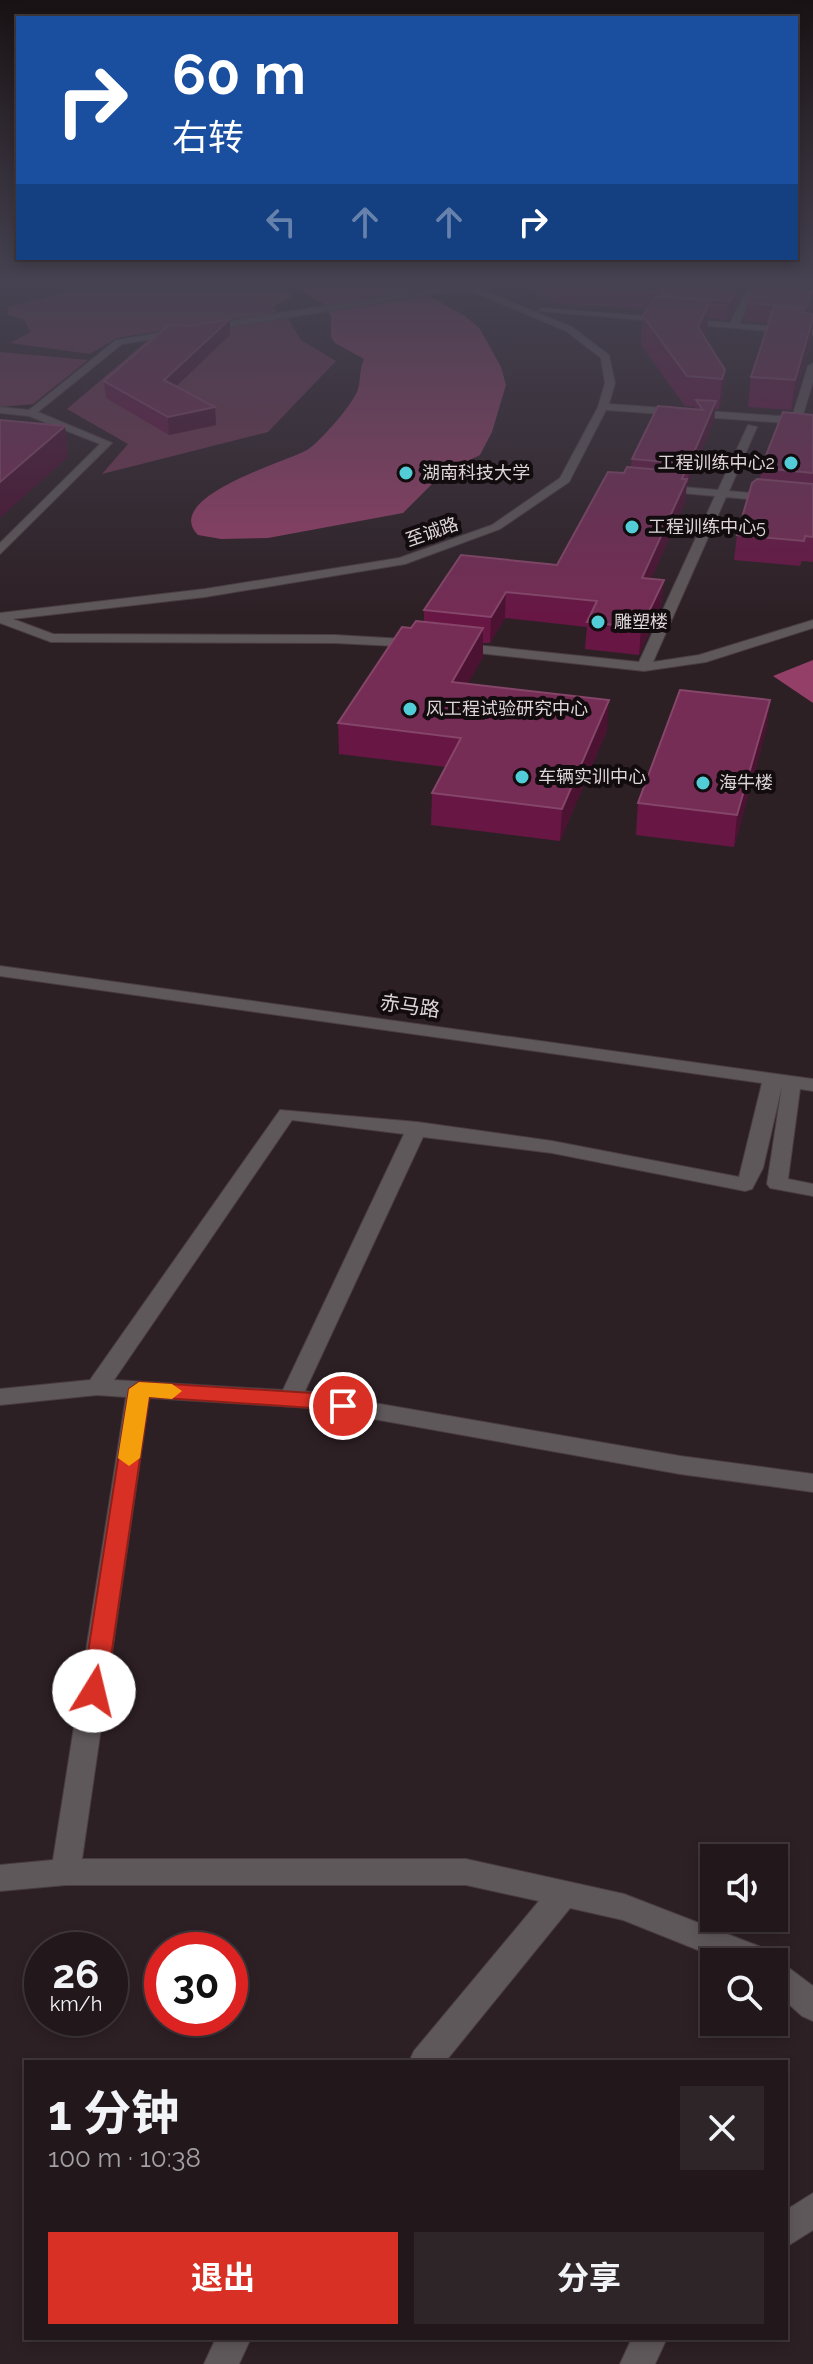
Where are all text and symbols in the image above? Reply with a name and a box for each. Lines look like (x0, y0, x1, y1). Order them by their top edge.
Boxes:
text: 60 m (172, 41, 306, 107)
icon: right (40, 48, 144, 152)
text: 右转 (172, 116, 244, 158)
icon: left (259, 200, 303, 244)
icon: ahead (343, 200, 387, 244)
icon: ahead (427, 200, 471, 244)
icon: right (511, 200, 555, 244)
place label: 工程训练中心2 (658, 452, 775, 473)
marker: 工程训练中心2 (782, 454, 800, 472)
place label: 湖南科技大学 (422, 462, 530, 483)
marker: 湖南科技大学 (397, 464, 415, 482)
street label: 至诚路 (403, 513, 461, 550)
place label: 工程训练中心5 (648, 516, 766, 537)
marker: 工程训练中心5 (623, 518, 641, 536)
place label: 雕塑楼 (614, 611, 668, 632)
marker: 雕塑楼 (589, 613, 607, 631)
place label: 风工程试验研究中心 (426, 698, 588, 719)
marker: 风工程试验研究中心 (401, 700, 419, 718)
place label: 车辆实训中心 (538, 766, 646, 787)
marker: 车辆实训中心 (513, 768, 531, 786)
place label: 海牛楼 (719, 772, 773, 793)
marker: 海牛楼 (694, 774, 712, 792)
street label: 赤马路 (379, 990, 441, 1022)
pin (309, 1372, 377, 1440)
icon: arrive (321, 1384, 365, 1428)
position arrow (52, 1649, 136, 1733)
map controls (700, 1844, 788, 2036)
button: sound (700, 1844, 788, 1932)
speed limit sign: 30 (144, 1932, 248, 2036)
button: search (700, 1948, 788, 2036)
text: 26 (53, 1950, 99, 1997)
text: km/h (50, 1992, 102, 2016)
text: 1 分钟 (48, 2085, 179, 2141)
button: close (680, 2086, 764, 2170)
text: 100 m · 10:38 (48, 2143, 201, 2173)
button: 退出 (48, 2232, 398, 2324)
button: 分享 (414, 2232, 764, 2324)

